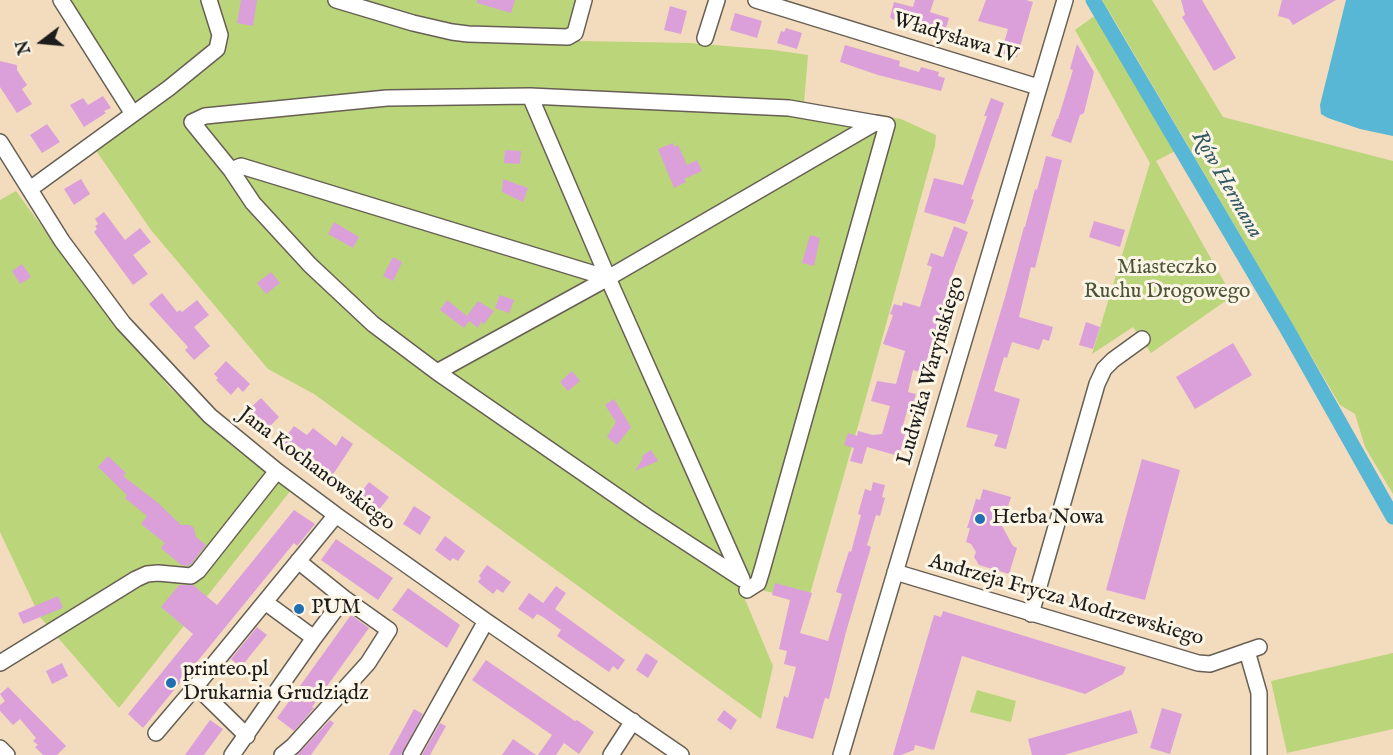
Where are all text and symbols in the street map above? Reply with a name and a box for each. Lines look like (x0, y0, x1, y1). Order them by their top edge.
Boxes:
street label: Władysława IV (890, 8, 1020, 70)
north arrow (12, 12, 72, 72)
text: N (13, 38, 36, 56)
water label: Rów Hermana (1185, 126, 1267, 244)
park label: Miasteczko Ruchu Drogowego (1084, 256, 1250, 306)
street label: Ludwika Waryńskiego (893, 274, 971, 468)
street label: Jana Kochanowskiego (232, 403, 400, 537)
place label: Herba Nowa (992, 506, 1104, 532)
marker: Herba Nowa (973, 512, 987, 526)
street label: Andrzeja Frycza Modrzewskiego (926, 550, 1206, 652)
place label: PUM (311, 596, 361, 622)
marker: PUM (292, 602, 306, 616)
place label: printeo.pl Drukarnia Grudziądz (183, 658, 369, 708)
marker: printeo.pl Drukarnia Grudziądz (164, 676, 178, 690)

